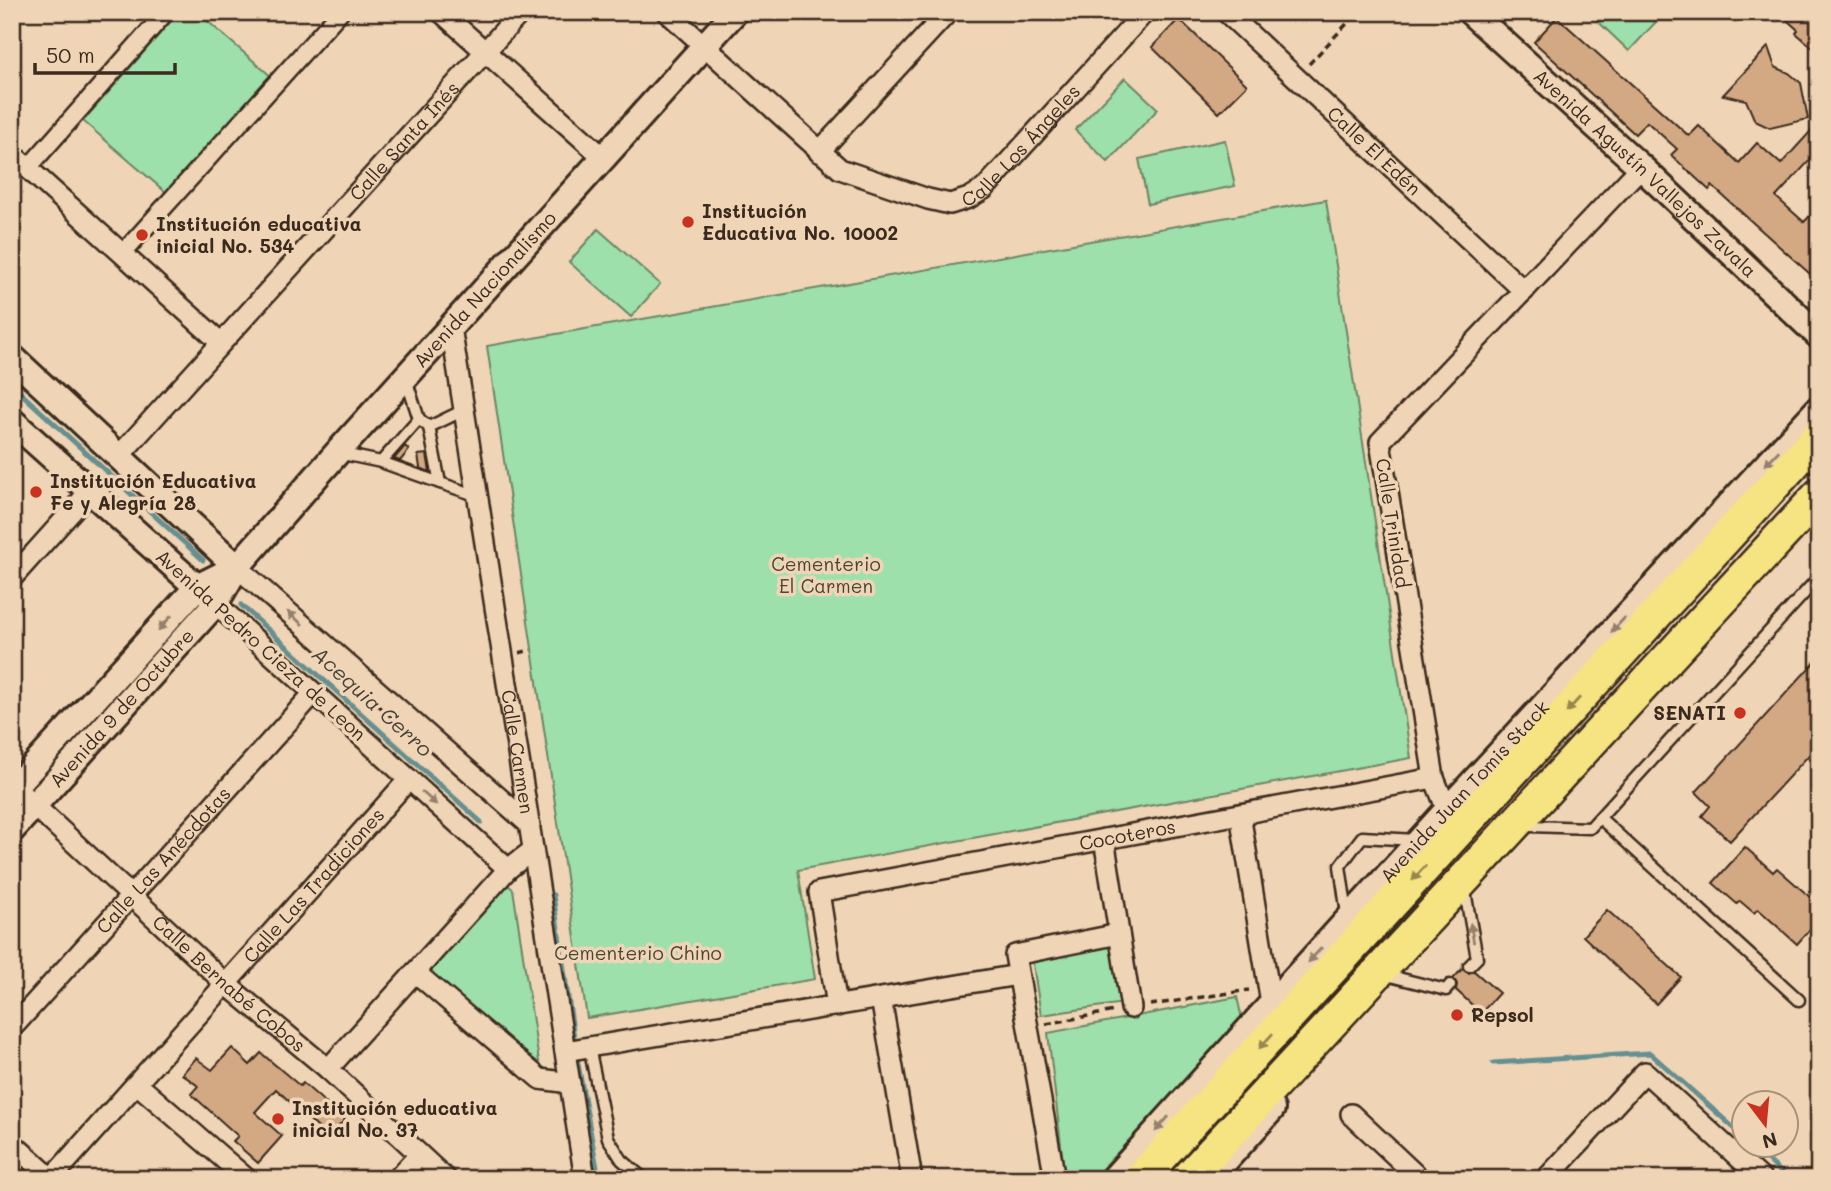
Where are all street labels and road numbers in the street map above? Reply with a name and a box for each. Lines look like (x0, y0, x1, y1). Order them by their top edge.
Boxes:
street label: Avenida Agustín Vallejos Zavala (1529, 63, 1762, 282)
street label: Calle Santa Inés (343, 76, 464, 206)
street label: Calle Los Ángeles (958, 79, 1085, 212)
street label: Calle El Edén (1322, 100, 1427, 200)
street label: Avenida Nacionalismo (407, 206, 561, 372)
street label: Calle Trinidad (1371, 456, 1416, 590)
street label: Avenida Pedro Cieza de Leon (151, 543, 372, 746)
street label: Avenida 9 de Octubre (43, 623, 199, 792)
street label: Calle Carmen (496, 688, 540, 816)
street label: Avenida Juan Tomis Stack (1374, 695, 1554, 888)
street label: Calle Las Anécdotas (90, 781, 236, 939)
street label: Calle Las Tradiciones (237, 802, 389, 968)
street label: Cocoteros (1077, 813, 1177, 856)
street label: Calle Bernabé Cobos (148, 909, 311, 1057)

